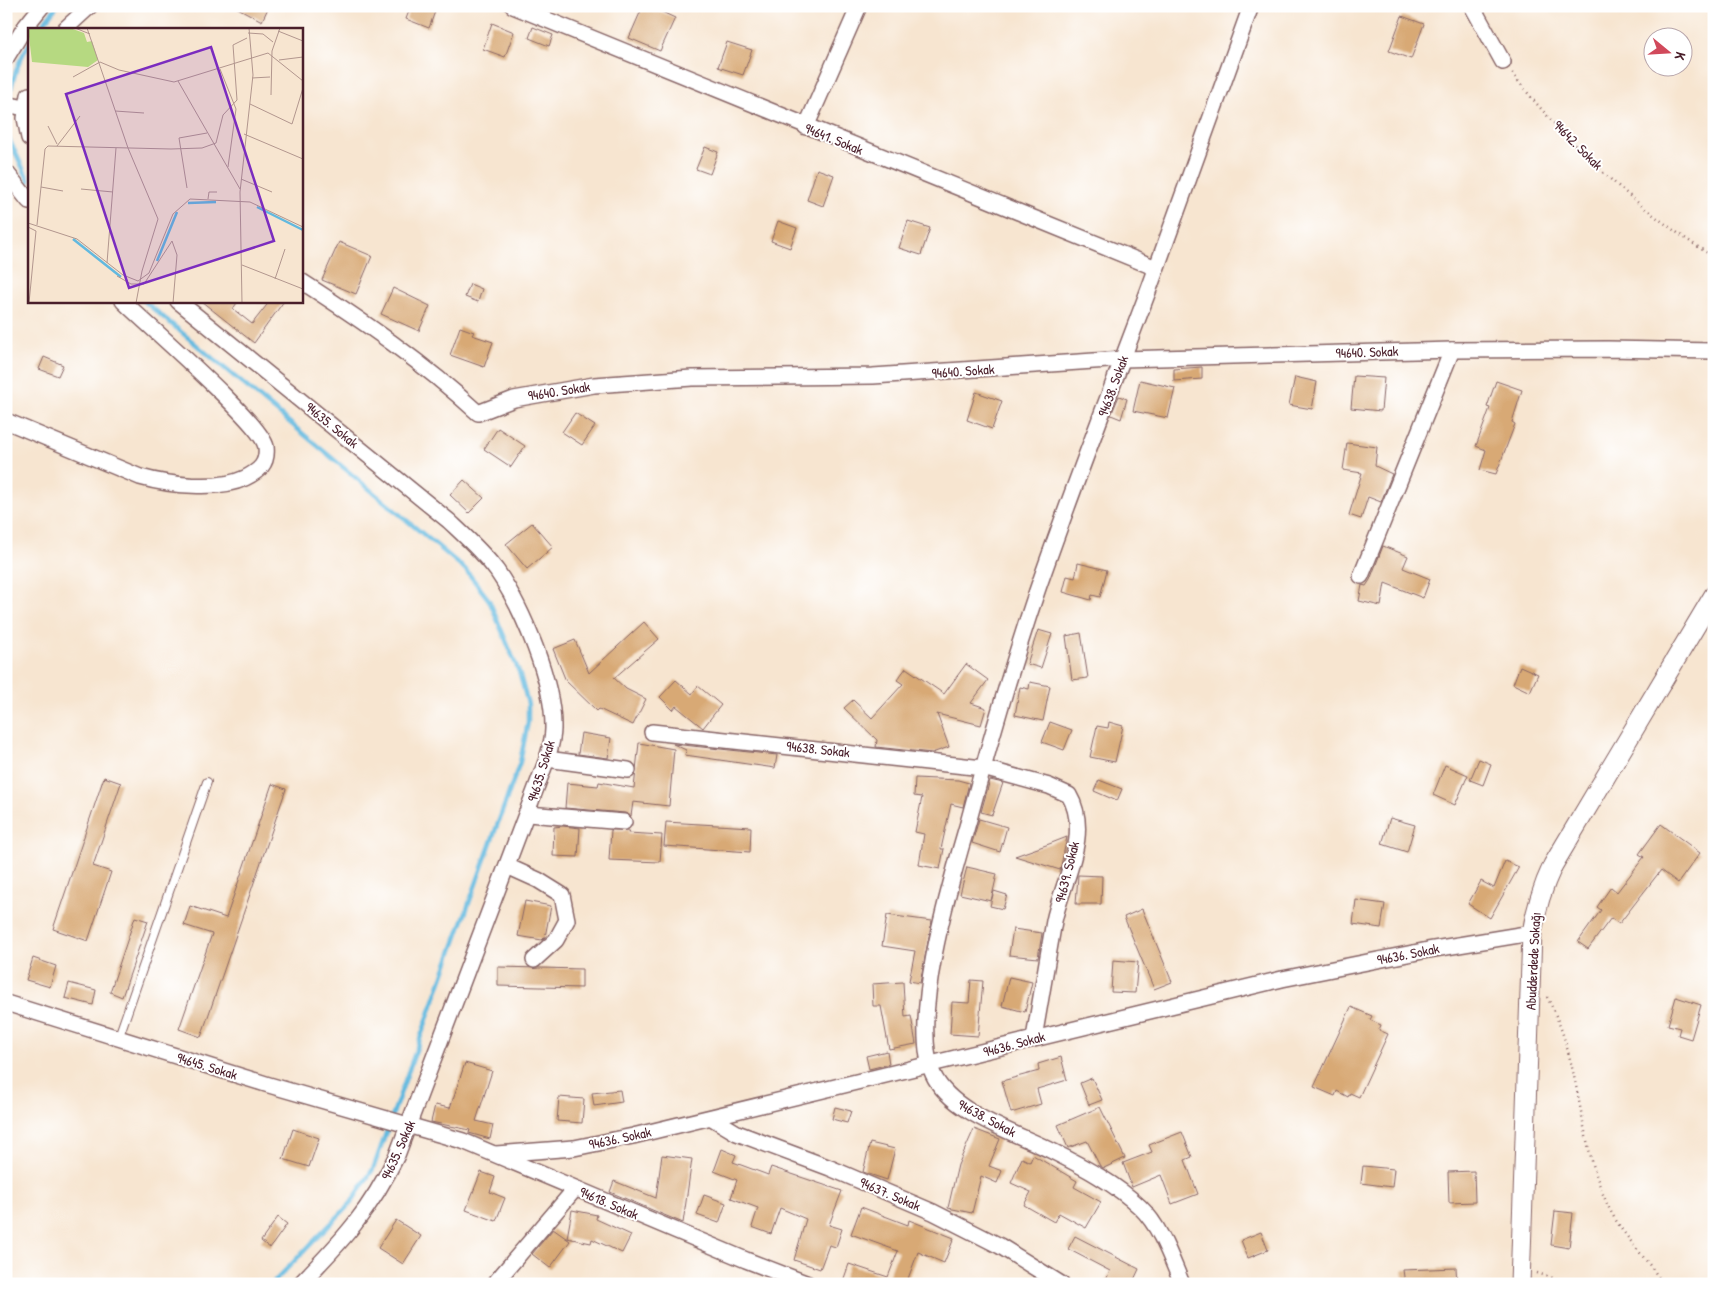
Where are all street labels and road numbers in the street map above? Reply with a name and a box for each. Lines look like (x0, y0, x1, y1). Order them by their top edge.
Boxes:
street label: 94642. Sokak (1549, 116, 1608, 174)
street label: 94641. Sokak (802, 118, 867, 159)
street label: 94640. Sokak (1335, 341, 1399, 362)
street label: 94638. Sokak (1093, 352, 1132, 419)
street label: 94640. Sokak (931, 359, 995, 382)
street label: 94640. Sokak (526, 376, 592, 405)
street label: 94635. Sokak (302, 397, 363, 452)
street label: 94638. Sokak (785, 736, 851, 761)
street label: 94635. Sokak (522, 738, 559, 804)
street label: 94639. Sokak (1050, 839, 1083, 905)
street label: Abudderdede Sokağı (1520, 911, 1546, 1011)
street label: 94636. Sokak (1375, 938, 1441, 969)
street label: 94636. Sokak (981, 1026, 1047, 1061)
street label: 94645. Sokak (174, 1047, 240, 1084)
street label: 94638. Sokak (955, 1094, 1020, 1141)
street label: 94635. Sokak (376, 1117, 419, 1183)
street label: 94636. Sokak (587, 1122, 653, 1153)
street label: 94637. Sokak (857, 1172, 924, 1215)
street label: 94618. Sokak (577, 1182, 642, 1224)

